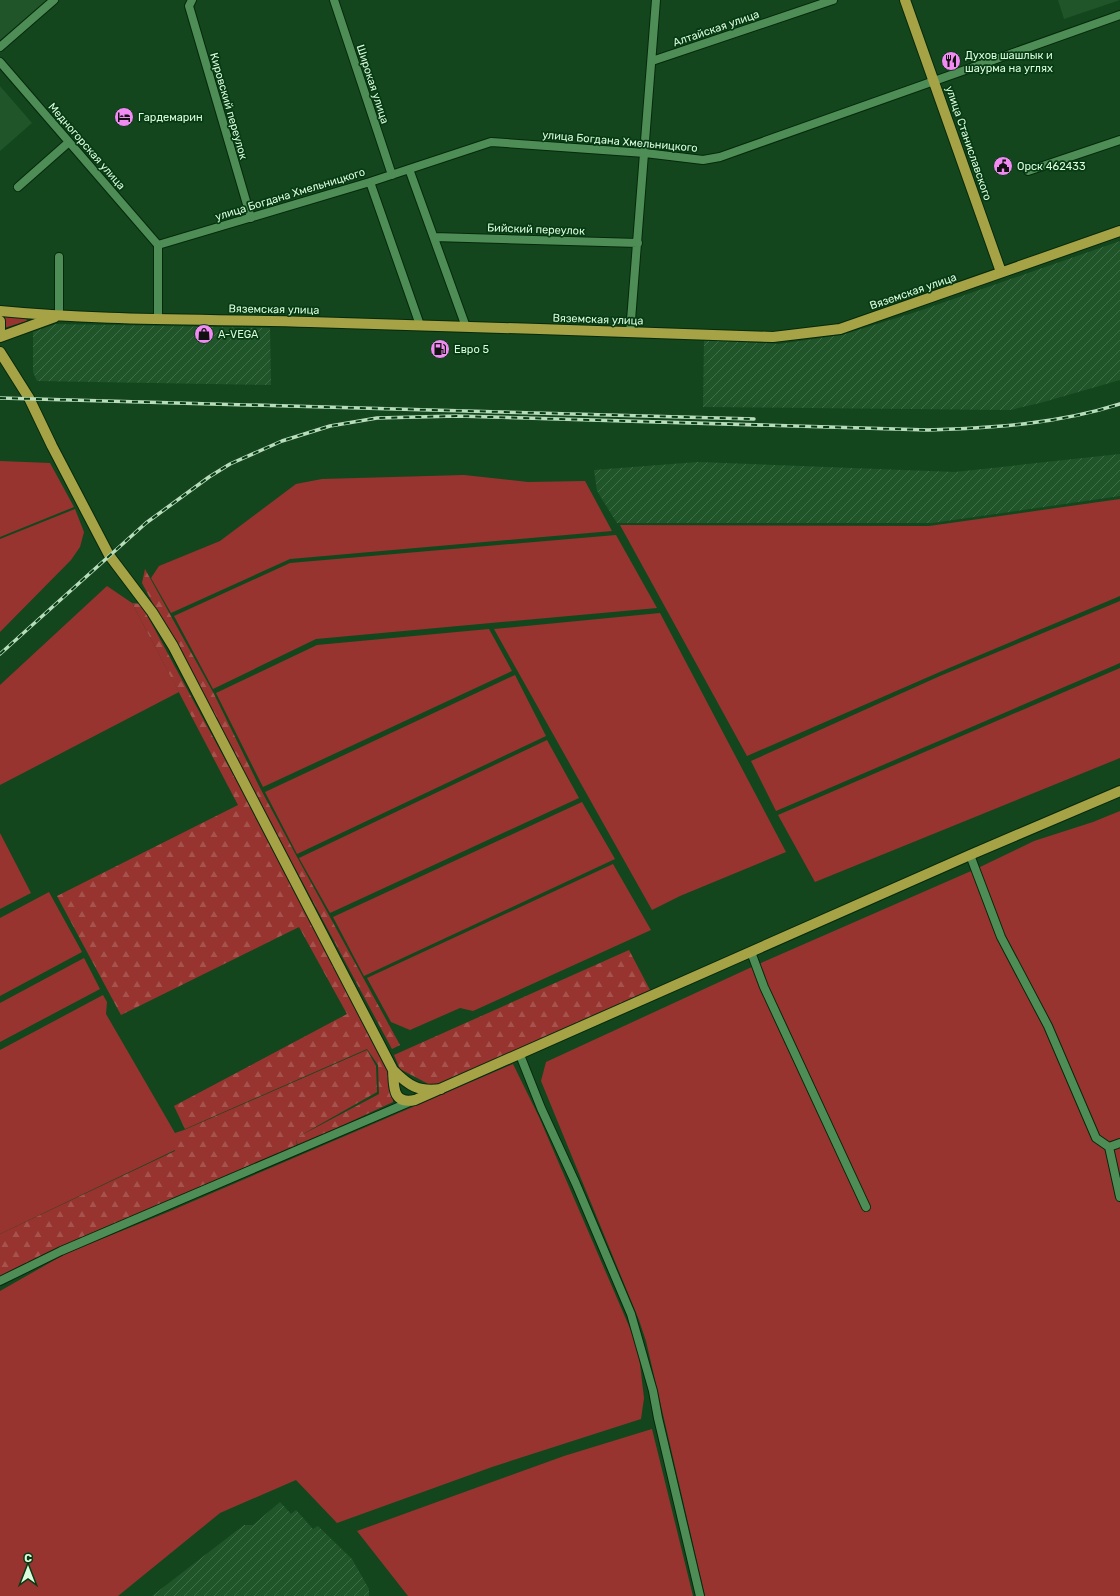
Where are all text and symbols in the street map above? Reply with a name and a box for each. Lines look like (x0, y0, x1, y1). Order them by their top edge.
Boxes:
street label: Алтайская улица (671, 8, 761, 49)
street label: Широкая улица (354, 43, 391, 125)
place label: Духов шашлык и шаурма на углях (965, 49, 1053, 75)
restaurant icon: Духов шашлык и шаурма на углях (940, 50, 962, 72)
street label: Кировский переулок (207, 51, 250, 161)
street label: улица Станиславского (943, 84, 994, 202)
street label: Медногорская улица (46, 100, 128, 192)
hotel icon: Гардемарин (113, 106, 135, 128)
place label: Гардемарин (138, 111, 203, 124)
street label: улица Богдана Хмельницкого (542, 128, 698, 155)
public building icon: Орск 462433 (992, 155, 1014, 177)
place label: Орск 462433 (1017, 160, 1086, 173)
street label: улица Богдана Хмельницкого (214, 165, 367, 224)
street label: Бийский переулок (487, 221, 585, 238)
street label: Вяземская улица (868, 271, 958, 312)
street label: Вяземская улица (228, 302, 320, 317)
street label: Вяземская улица (552, 311, 644, 328)
shop icon: A-VEGA (193, 323, 215, 345)
place label: A-VEGA (218, 328, 259, 341)
fuel station icon: Евро 5 (429, 338, 451, 360)
place label: Евро 5 (454, 343, 489, 356)
north arrow (8, 1548, 48, 1588)
text: С (24, 1552, 32, 1565)

